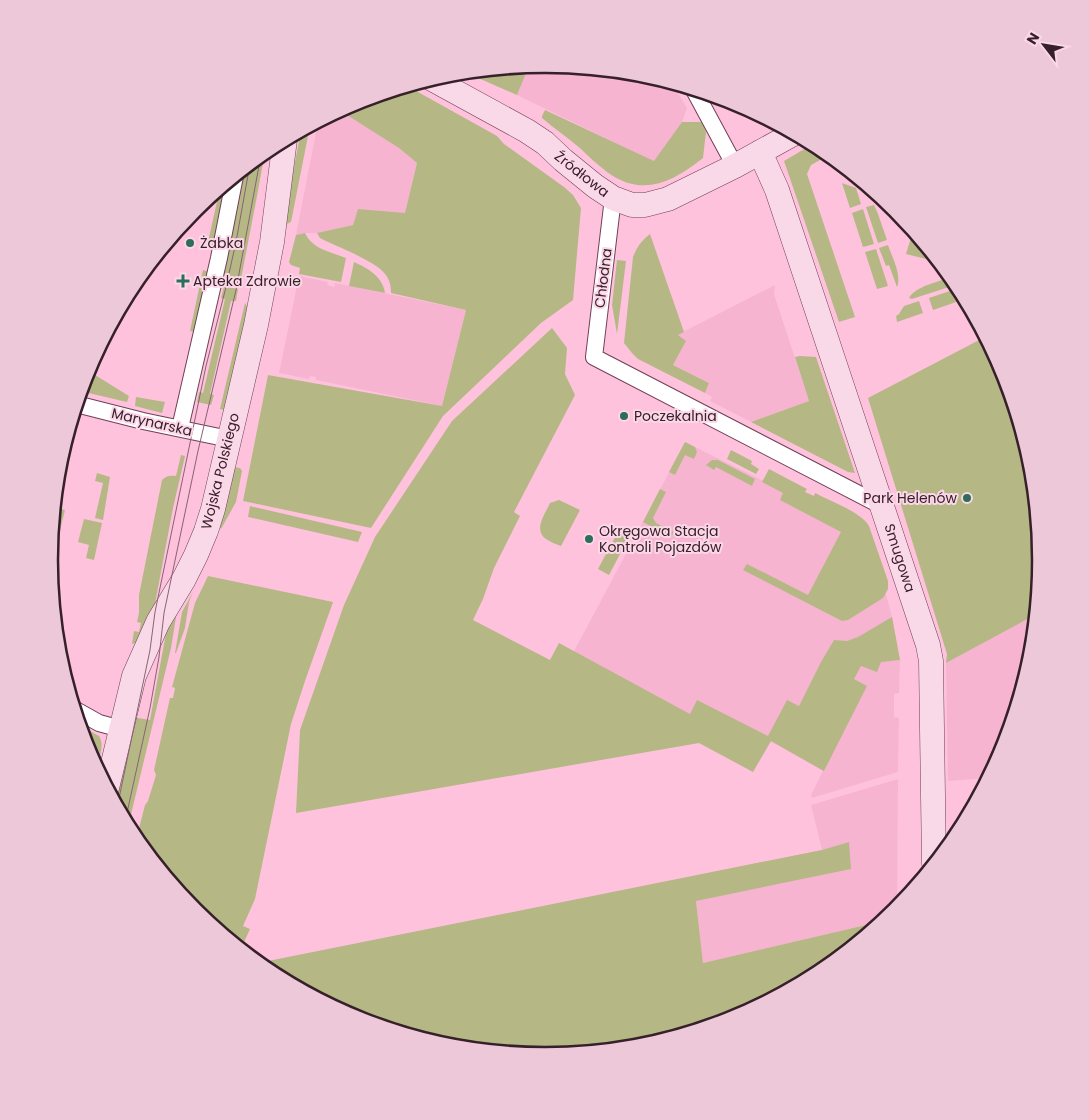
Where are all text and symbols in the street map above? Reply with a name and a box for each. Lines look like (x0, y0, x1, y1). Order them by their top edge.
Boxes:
north arrow (1019, 20, 1069, 70)
text: N (1022, 29, 1044, 48)
street label: Źródłowa (550, 146, 614, 202)
place label: Żabka (200, 233, 243, 253)
marker: Żabka (184, 237, 196, 249)
street label: Chłodna (589, 247, 617, 309)
place label: Apteka Zdrowie (193, 271, 301, 291)
marker: Apteka Zdrowie (177, 275, 189, 287)
street label: Marynarska (110, 403, 194, 441)
place label: Poczekalnia (634, 406, 717, 426)
marker: Poczekalnia (618, 410, 630, 422)
street label: Wojska Polskiego (196, 411, 244, 531)
place label: Park Helenów (863, 488, 958, 508)
marker: Park Helenów (961, 492, 973, 504)
place label: Okręgowa Stacja Kontroli Pojazdów (599, 521, 722, 557)
street label: Smugowa (880, 521, 920, 595)
marker: Okręgowa Stacja Kontroli Pojazdów (583, 533, 595, 545)

